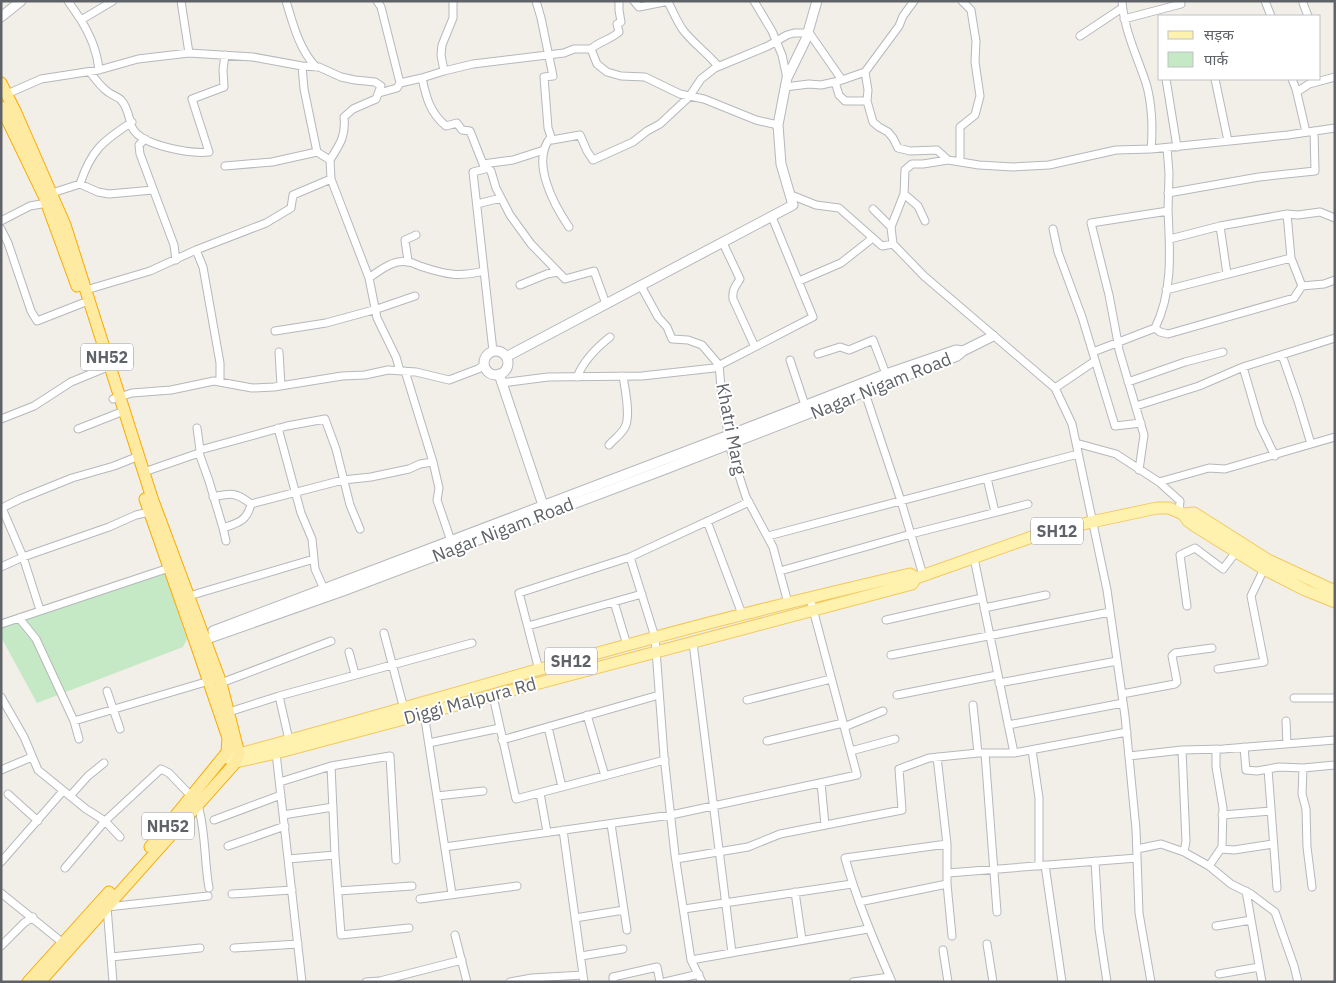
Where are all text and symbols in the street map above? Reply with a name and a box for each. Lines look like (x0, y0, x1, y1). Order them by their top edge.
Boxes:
legend (1158, 15, 1321, 80)
text: सड़क (1204, 25, 1234, 44)
text: पार्क (1204, 50, 1228, 69)
road number: NH52 (81, 344, 133, 371)
street label: Nagar Nigam Road (807, 347, 955, 424)
street label: Khatri Marg (711, 381, 752, 477)
street label: Nagar Nigam Road (429, 492, 577, 567)
road number: SH12 (1031, 518, 1083, 544)
road number: SH12 (545, 648, 597, 674)
street label: Diggi Malpura Rd (401, 672, 539, 729)
road number: NH52 (142, 812, 194, 839)

